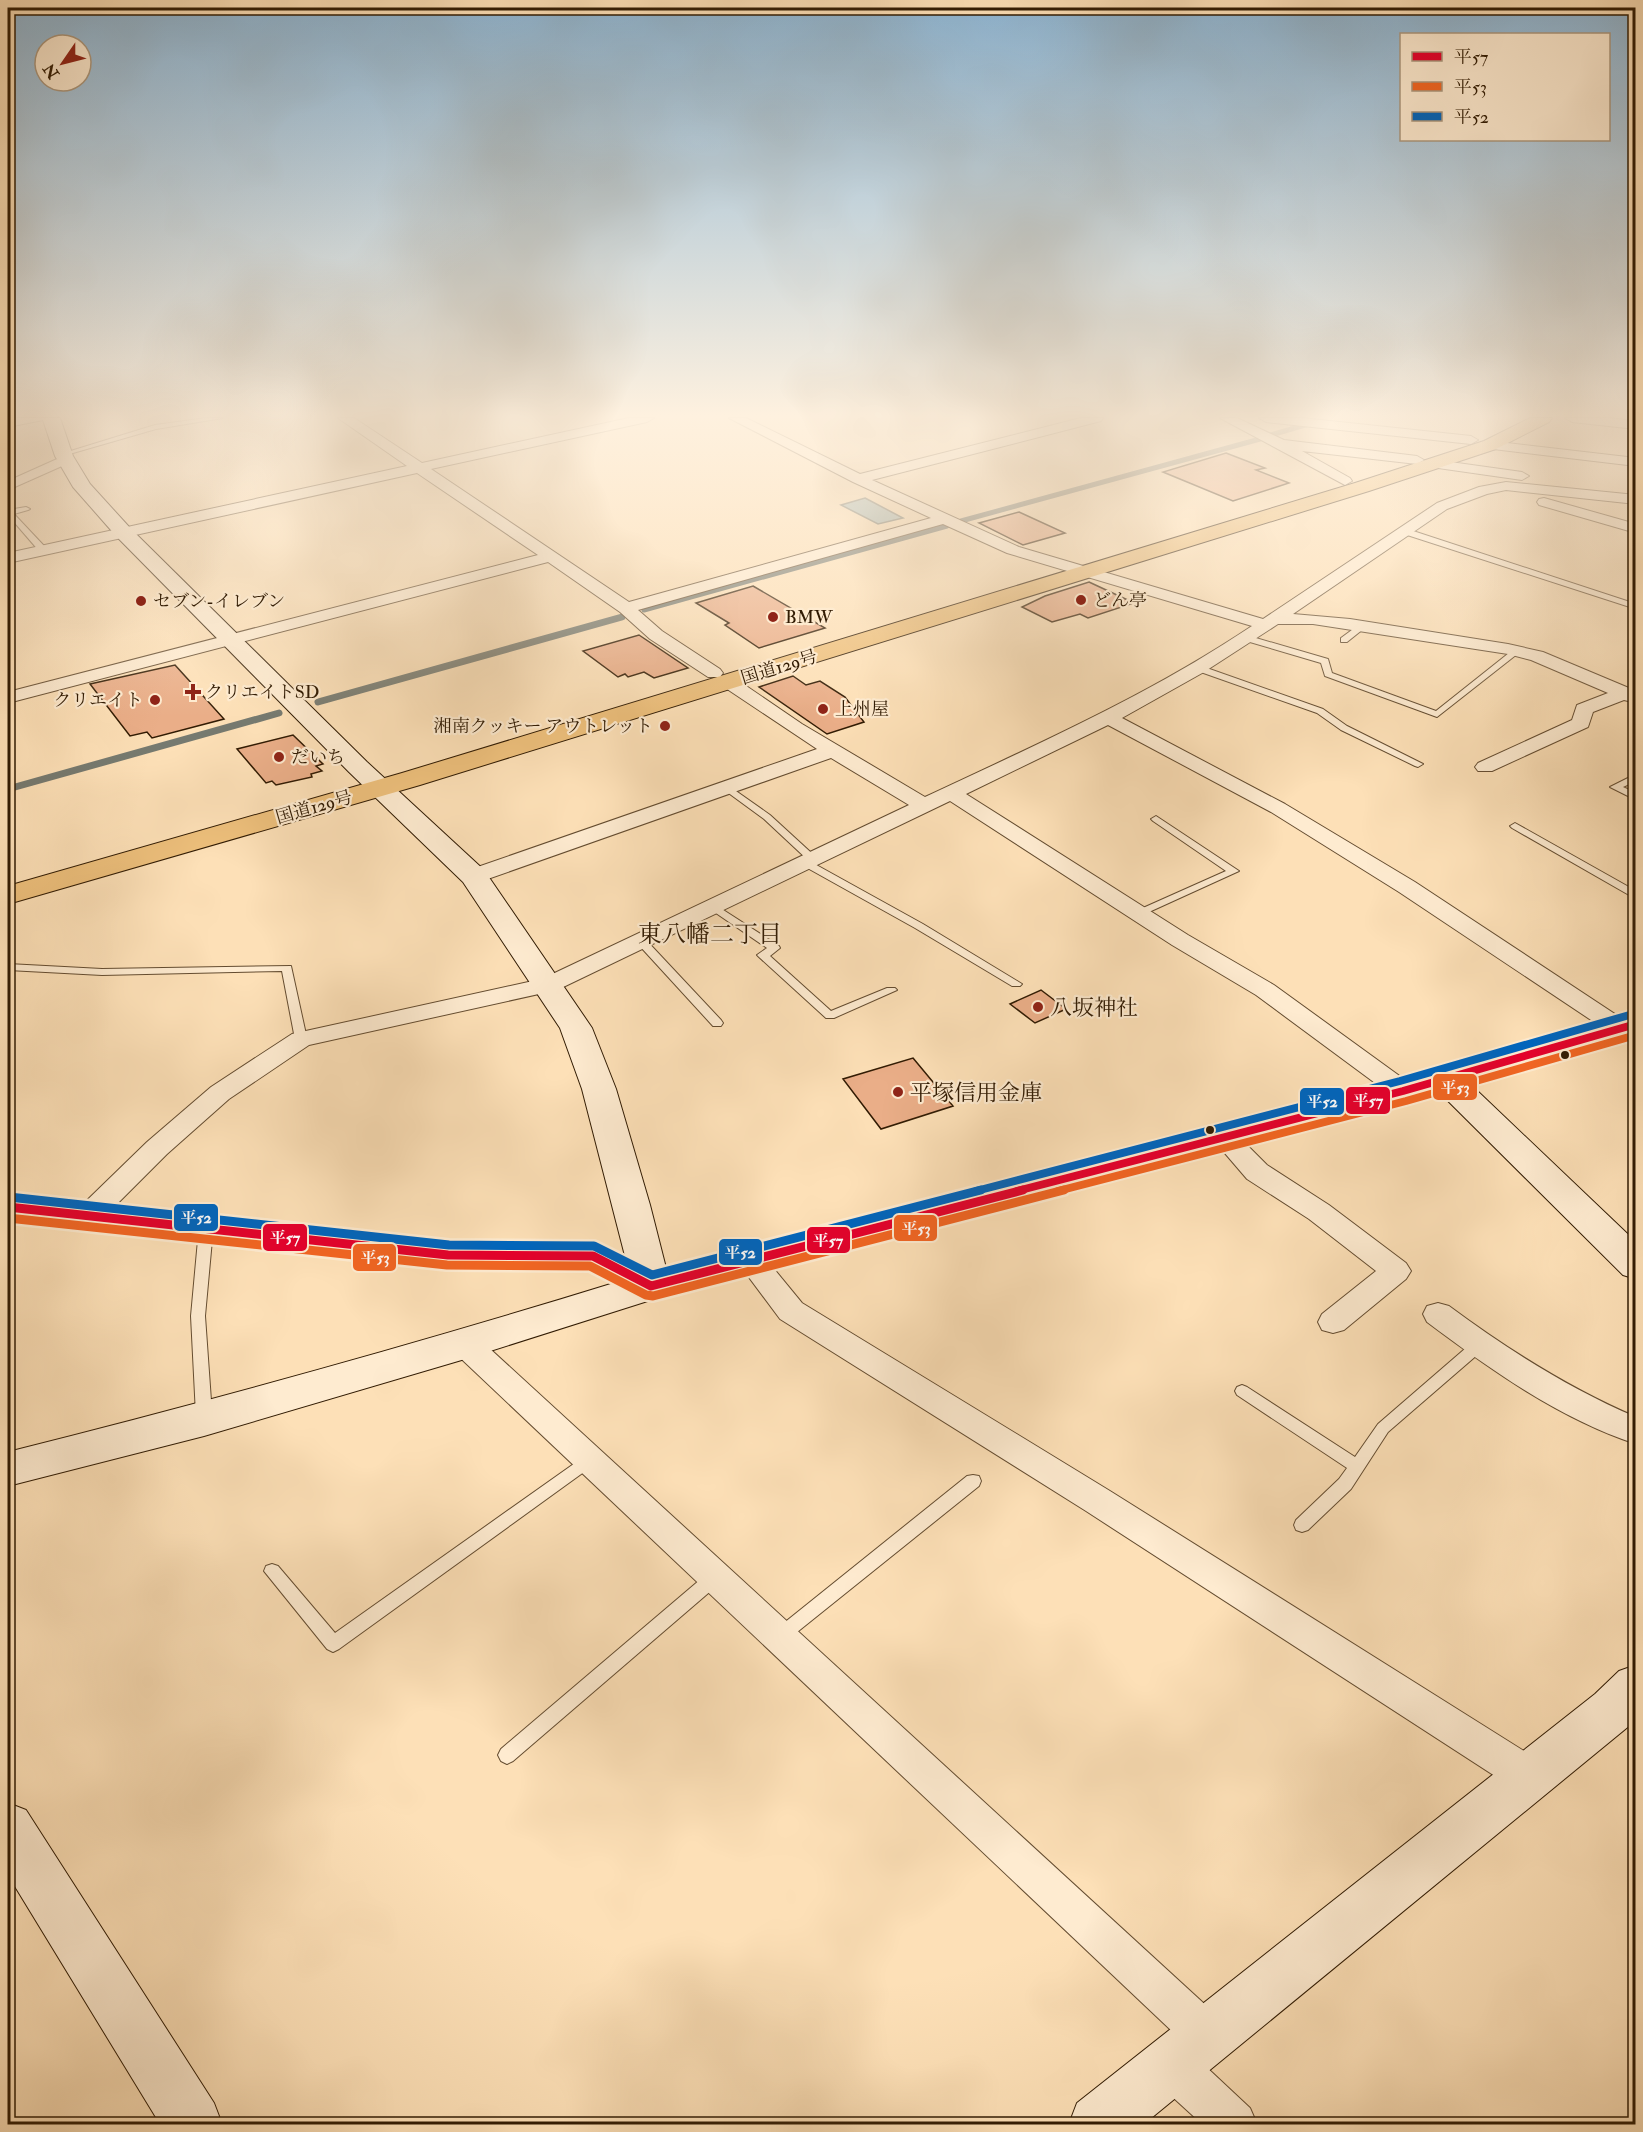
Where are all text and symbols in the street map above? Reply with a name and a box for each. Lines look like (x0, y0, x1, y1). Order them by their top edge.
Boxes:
north arrow (33, 33, 93, 93)
legend (1400, 33, 1610, 141)
text: 平57 (1454, 46, 1488, 69)
text: N (39, 59, 64, 83)
text: 平53 (1454, 76, 1487, 99)
text: 平52 (1454, 106, 1489, 129)
place label: どん亭 (1093, 589, 1147, 612)
place label: セブン-イレブン (153, 590, 285, 613)
marker: どん亭 (1074, 593, 1088, 607)
marker: セブン-イレブン (134, 594, 148, 608)
place label: BMW (785, 606, 833, 629)
marker: BMW (766, 610, 780, 624)
street label: 国道129号 (738, 645, 820, 690)
place label: クリエイトSD (205, 681, 319, 704)
marker: クリエイトSD (186, 685, 200, 699)
place label: クリエイト (53, 689, 143, 712)
marker: クリエイト (148, 693, 162, 707)
place label: 上州屋 (835, 698, 889, 721)
marker: 上州屋 (816, 702, 830, 716)
place label: 湘南クッキー アウトレット (433, 715, 653, 738)
marker: 湘南クッキー アウトレット (658, 719, 672, 733)
place label: だいち (291, 746, 345, 769)
marker: だいち (272, 750, 286, 764)
street label: 国道129号 (273, 786, 355, 829)
district label: 東八幡二丁目 (638, 919, 782, 950)
place label: 八坂神社 (1050, 994, 1138, 1022)
marker: 八坂神社 (1031, 1000, 1045, 1014)
unlabelled marker (1559, 1049, 1571, 1061)
line badge: 平53 (1432, 1073, 1478, 1101)
text: 平53 (1440, 1078, 1470, 1098)
place label: 平塚信用金庫 (910, 1079, 1042, 1107)
marker: 平塚信用金庫 (891, 1085, 905, 1099)
line badge: 平57 (1345, 1086, 1391, 1115)
line badge: 平52 (1299, 1087, 1345, 1116)
text: 平57 (1353, 1091, 1384, 1111)
text: 平52 (1306, 1092, 1338, 1112)
unlabelled marker (1204, 1124, 1216, 1136)
line badge: 平52 (173, 1203, 219, 1232)
text: 平52 (180, 1208, 212, 1228)
line badge: 平53 (893, 1214, 938, 1242)
text: 平53 (901, 1219, 931, 1239)
line badge: 平57 (262, 1223, 308, 1252)
line badge: 平57 (806, 1226, 851, 1254)
text: 平57 (270, 1228, 301, 1248)
text: 平57 (813, 1231, 844, 1251)
line badge: 平52 (718, 1238, 763, 1266)
line badge: 平53 (352, 1243, 397, 1272)
text: 平52 (724, 1243, 756, 1263)
text: 平53 (360, 1248, 390, 1268)

